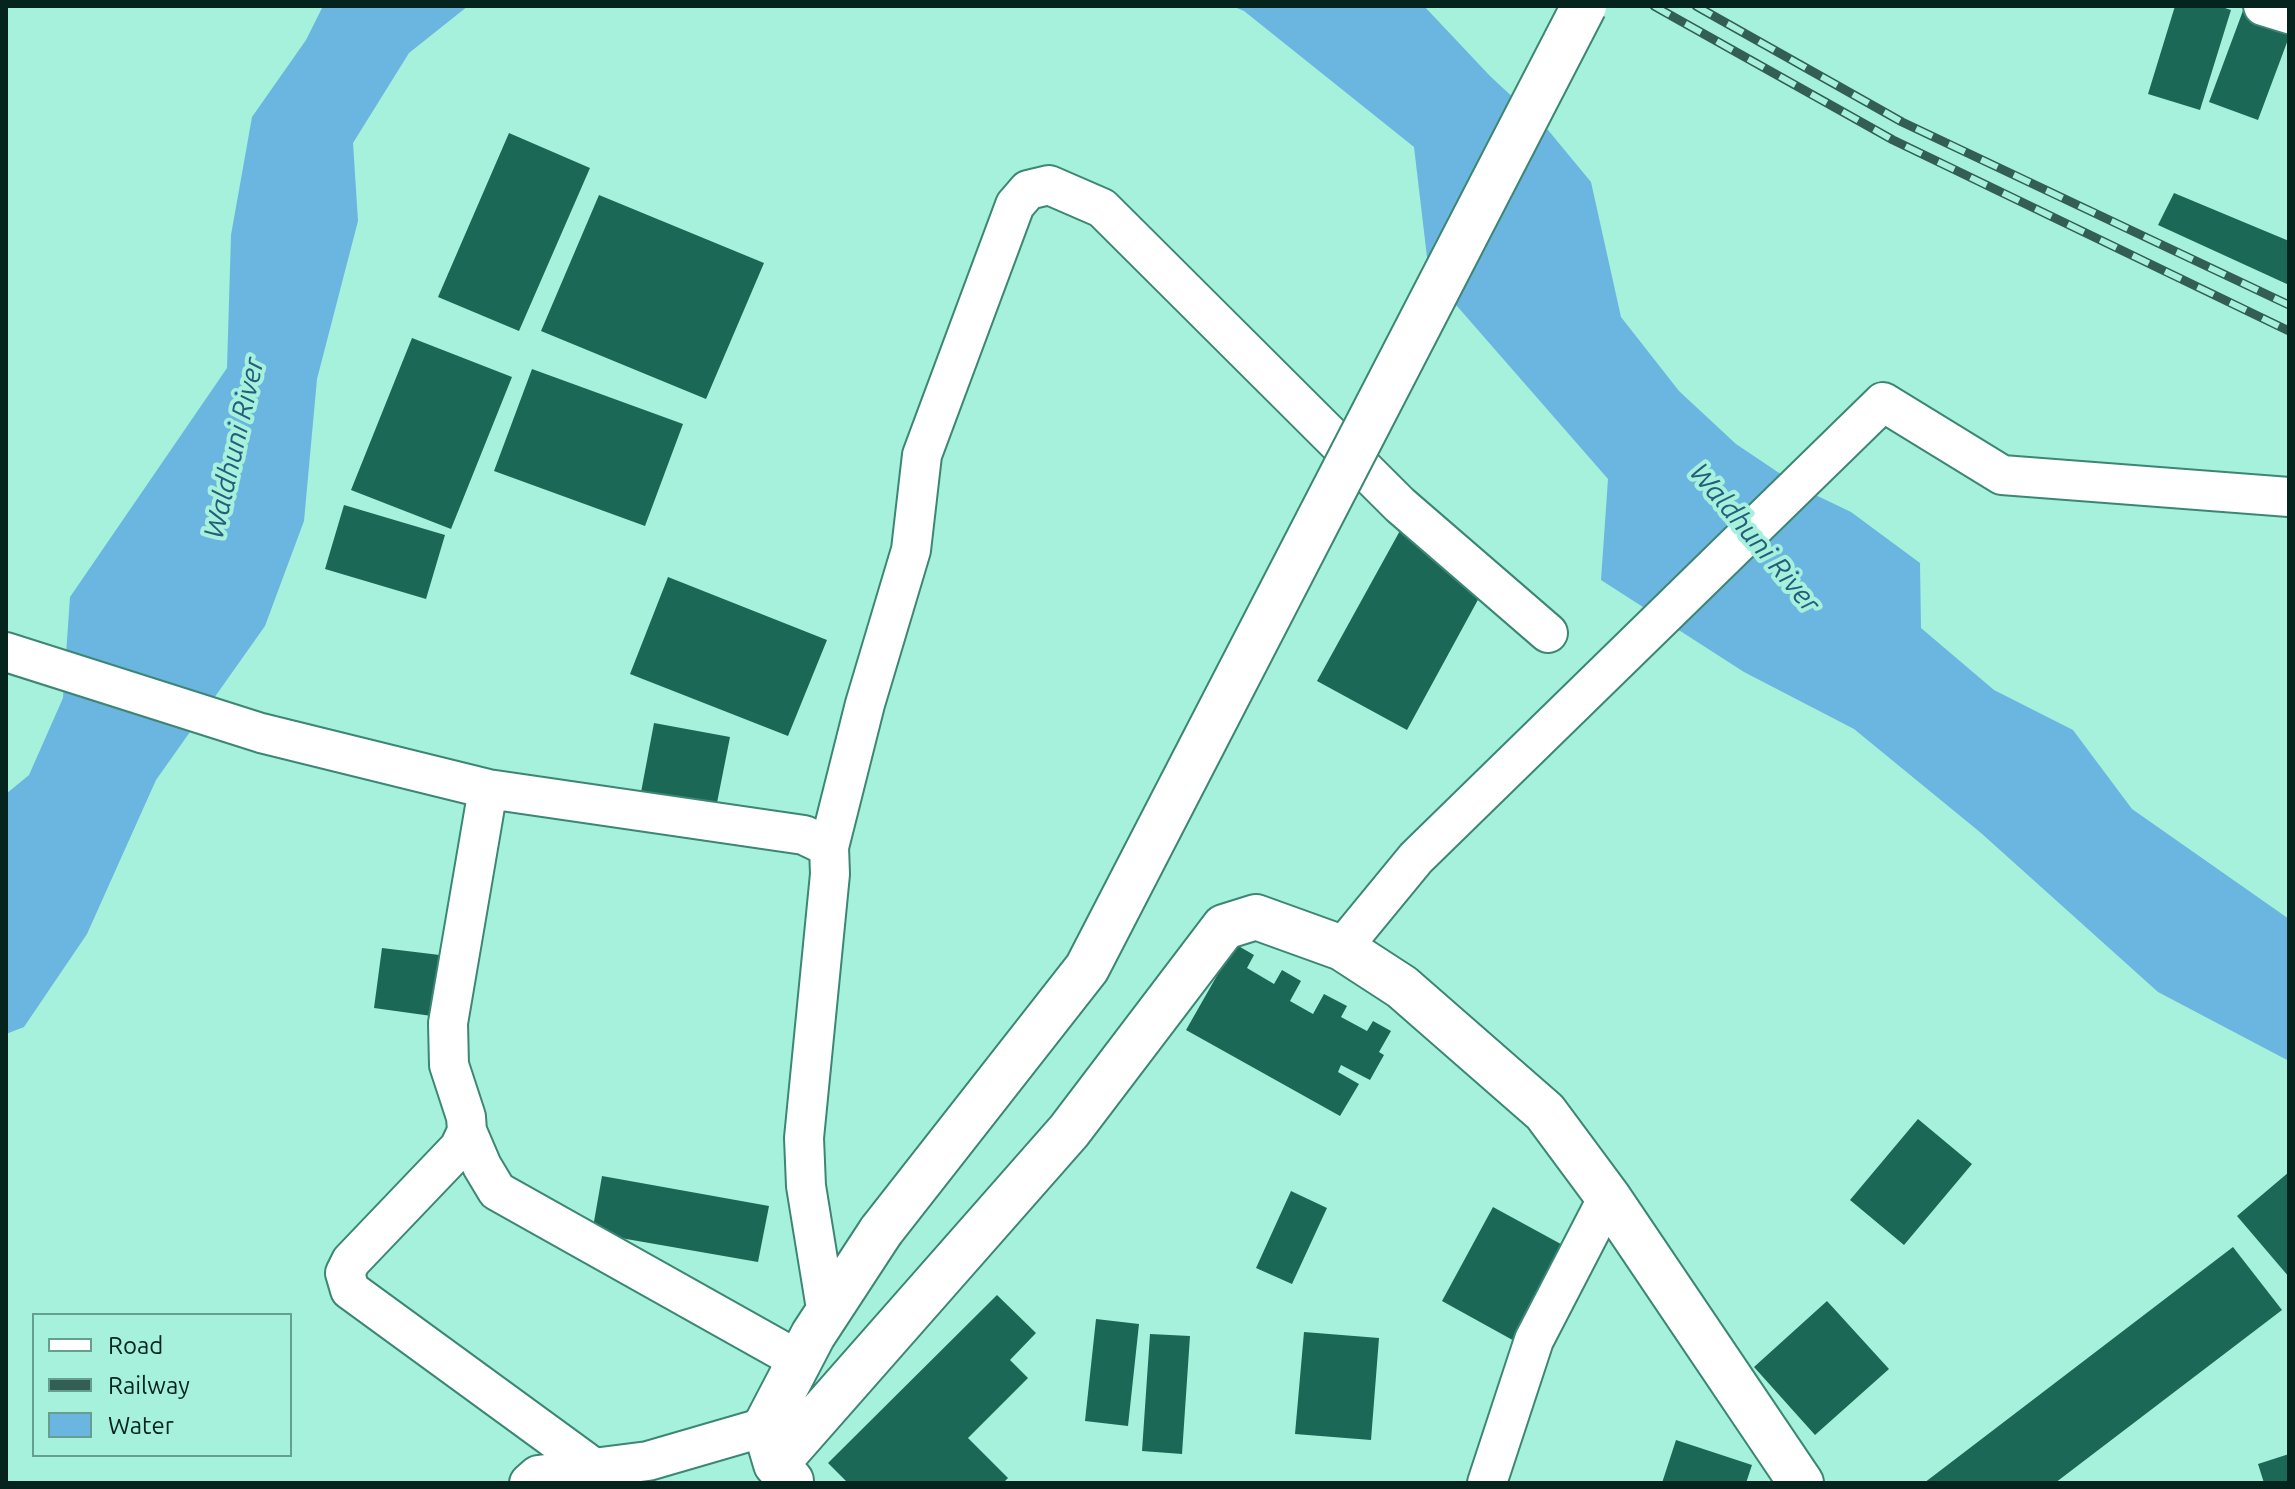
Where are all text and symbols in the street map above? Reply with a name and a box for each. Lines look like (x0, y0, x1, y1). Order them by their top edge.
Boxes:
water label: Waldhuni River (197, 354, 271, 542)
water label: Waldhuni River (1683, 456, 1827, 620)
legend (32, 1313, 292, 1457)
text: Road (108, 1332, 163, 1359)
text: Railway (108, 1372, 190, 1399)
text: Water (108, 1412, 174, 1439)

